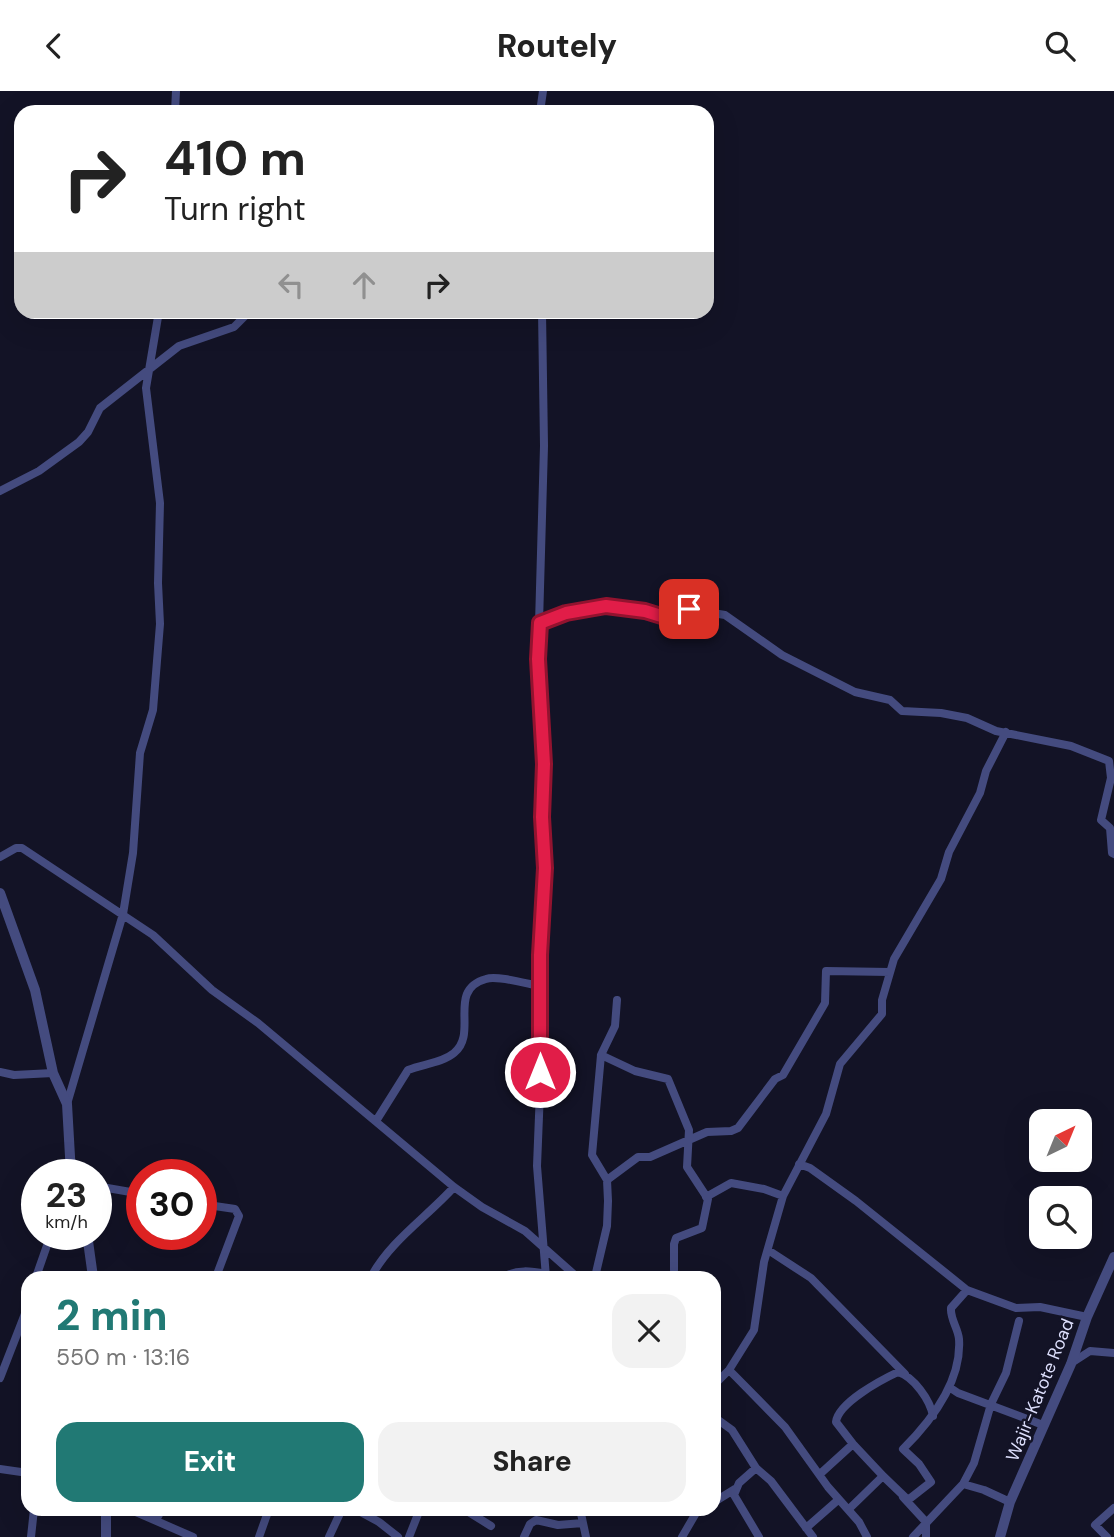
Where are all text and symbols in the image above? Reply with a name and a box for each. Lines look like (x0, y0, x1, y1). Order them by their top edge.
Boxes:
text: Routely (497, 25, 617, 67)
icon: back (35, 27, 73, 65)
icon: search (1041, 27, 1079, 65)
text: 410 m (164, 126, 306, 190)
icon: right (49, 133, 140, 224)
text: Turn right (164, 188, 306, 230)
icon: left (272, 266, 310, 304)
icon: ahead (345, 266, 383, 304)
icon: right (418, 266, 456, 304)
pin (659, 579, 719, 639)
icon: arrive (670, 590, 708, 628)
position arrow (503, 1035, 577, 1109)
north arrow (1029, 1109, 1092, 1173)
map controls (1029, 1109, 1092, 1249)
speed limit sign: 30 (126, 1159, 217, 1250)
text: 23 (46, 1172, 87, 1218)
button: search (1029, 1186, 1092, 1249)
text: km/h (45, 1210, 88, 1234)
text: 2 min (56, 1288, 167, 1343)
button: close (612, 1294, 686, 1368)
street label: Wajir-Katote Road (1000, 1315, 1080, 1465)
text: 550 m · 13:16 (56, 1342, 190, 1372)
button: Exit (56, 1422, 364, 1502)
button: Share (378, 1422, 686, 1502)

